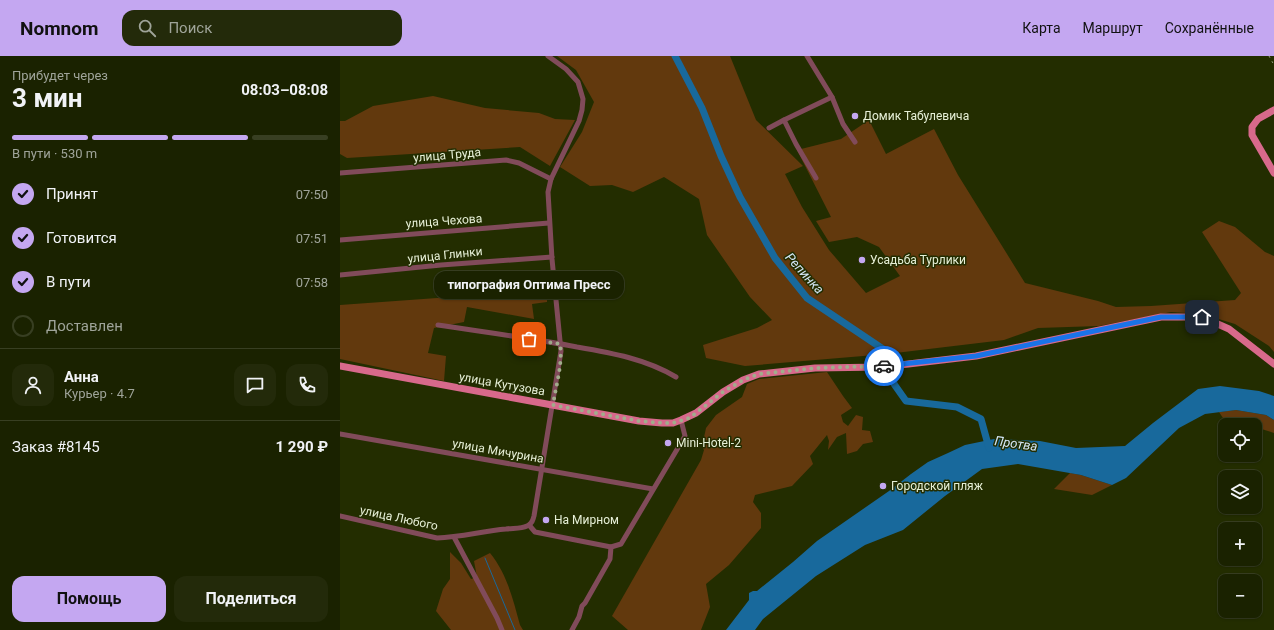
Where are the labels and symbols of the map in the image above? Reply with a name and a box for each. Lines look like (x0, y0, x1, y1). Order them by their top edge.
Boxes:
place label: Домик Табулевича (863, 109, 969, 123)
marker: Домик Табулевича (850, 111, 860, 121)
street label: улица Труда (413, 145, 481, 165)
street label: улица Чехова (405, 211, 483, 231)
street label: улица Глинки (407, 244, 483, 266)
water label: Репинка (782, 250, 827, 297)
place label: Усадьба Турлики (870, 253, 966, 267)
marker: Усадьба Турлики (857, 255, 867, 265)
callout: типография Оптима Пресс (434, 271, 624, 299)
pin (1185, 300, 1219, 334)
pin (512, 322, 546, 356)
courier (864, 346, 904, 386)
street label: улица Кутузова (458, 370, 546, 398)
water label: Протва (993, 433, 1039, 454)
street label: улица Мичурина (451, 436, 545, 466)
place label: Mini-Hotel-2 (676, 436, 741, 450)
marker: Mini-Hotel-2 (663, 438, 673, 448)
place label: Городской пляж (891, 479, 984, 493)
marker: Городской пляж (878, 481, 888, 491)
street label: улица Любого (359, 503, 439, 533)
place label: На Мирном (554, 513, 619, 527)
marker: На Мирном (541, 515, 551, 525)

